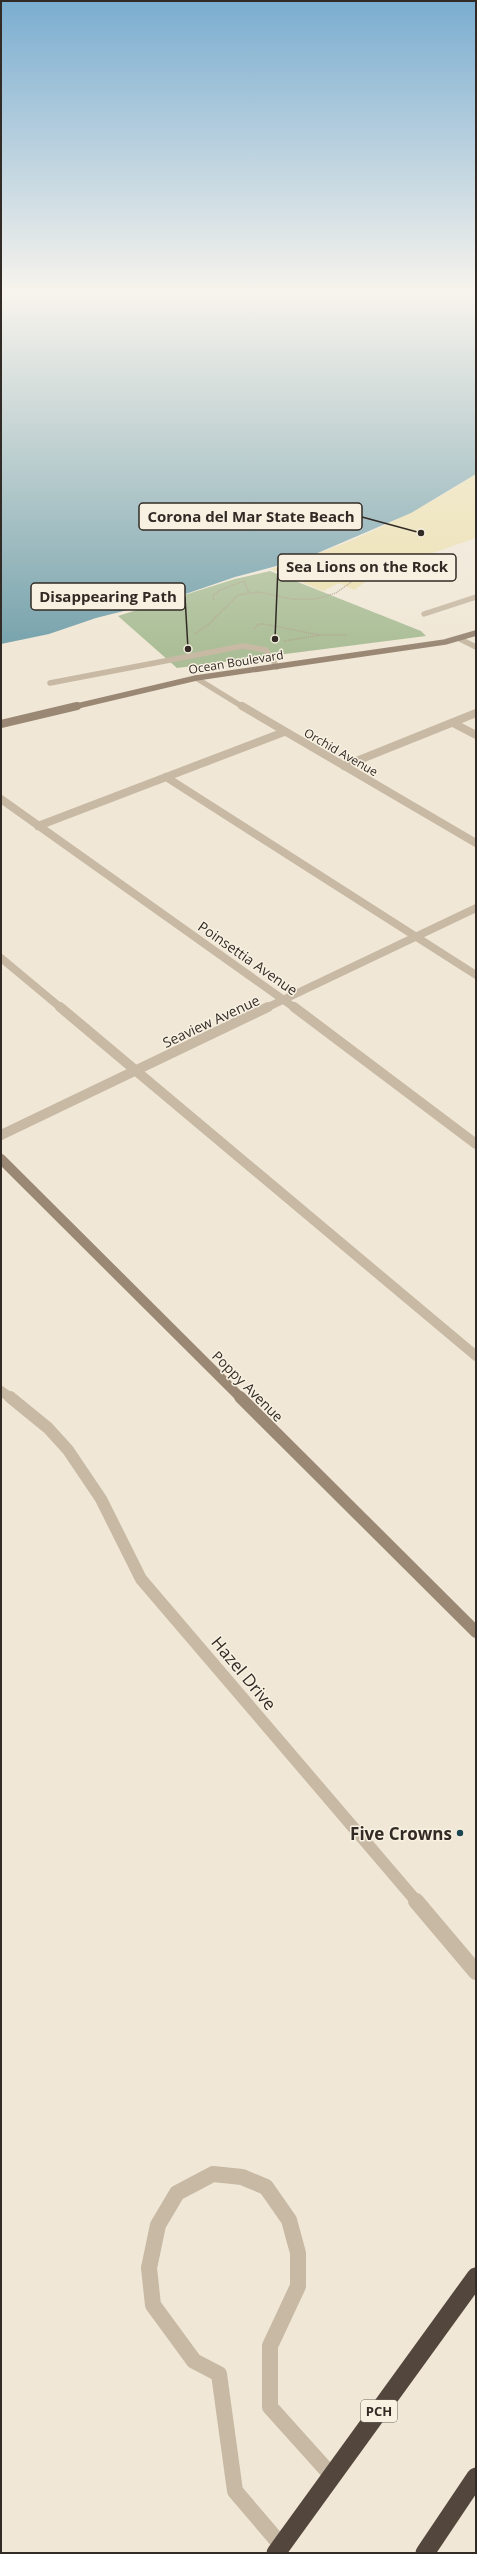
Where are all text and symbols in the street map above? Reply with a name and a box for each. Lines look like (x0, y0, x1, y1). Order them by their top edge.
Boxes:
callout: Corona del Mar State Beach (139, 503, 362, 530)
text: Corona del Mar State Beach (147, 506, 355, 526)
callout: Sea Lions on the Rock (278, 554, 456, 581)
text: Sea Lions on the Rock (286, 556, 449, 576)
callout: Disappearing Path (31, 583, 185, 610)
text: Disappearing Path (39, 586, 177, 606)
street label: Ocean Boulevard (187, 646, 285, 678)
street label: Orchid Avenue (301, 724, 381, 780)
street label: Poinsettia Avenue (195, 917, 302, 999)
street label: Seaview Avenue (159, 990, 263, 1052)
street label: Poppy Avenue (208, 1346, 288, 1426)
street label: Hazel Drive (206, 1631, 282, 1715)
place label: Five Crowns (350, 1822, 452, 1845)
marker: Five Crowns (455, 1828, 465, 1838)
road number: PCH (361, 2400, 397, 2422)

